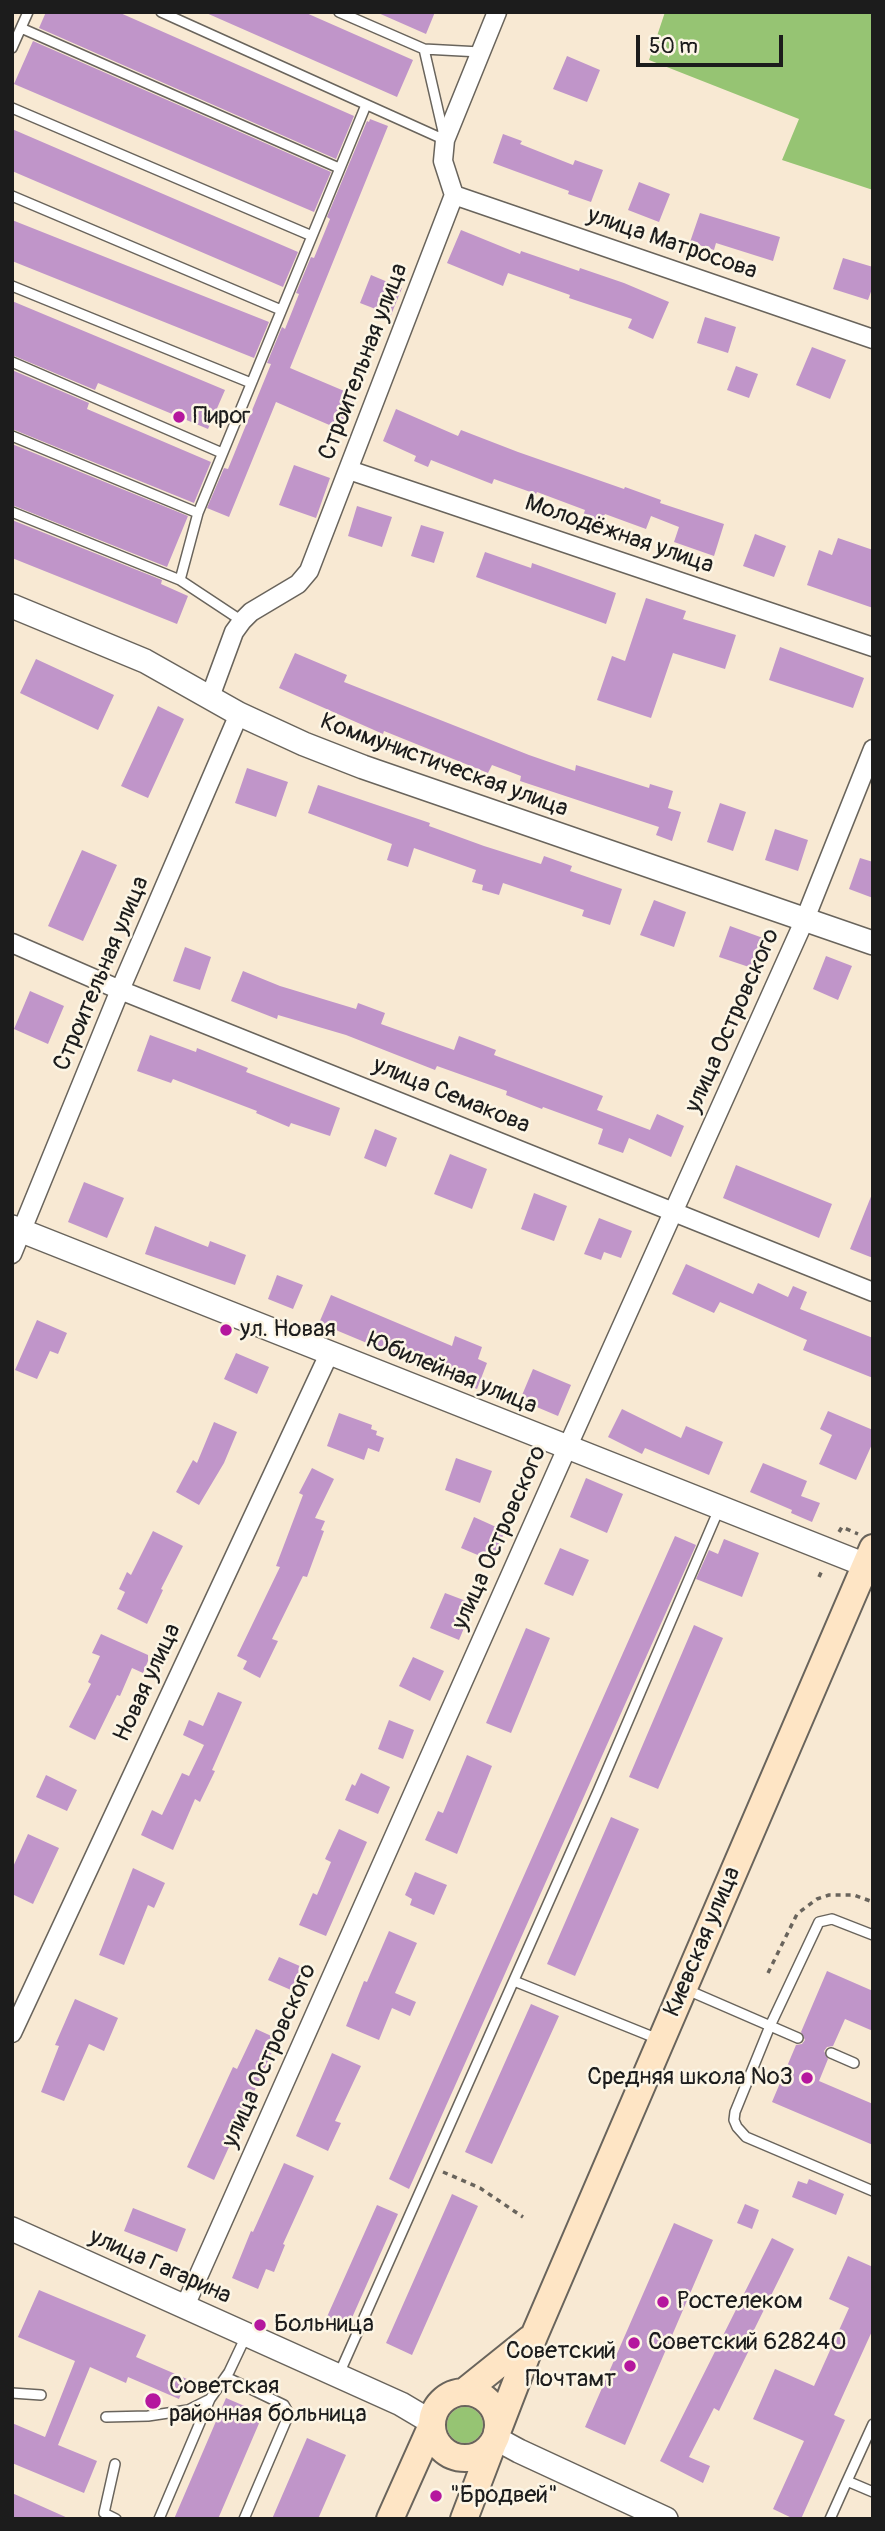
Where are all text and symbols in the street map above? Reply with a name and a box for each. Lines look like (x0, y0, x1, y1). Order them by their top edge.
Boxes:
scale bar (640, 21, 787, 65)
text: 50 m (649, 33, 698, 60)
street label: улица Матросова (583, 201, 761, 287)
street label: Строительная улица (313, 259, 415, 465)
place label: Пирог (193, 403, 250, 431)
marker: Пирог (171, 409, 187, 425)
street label: Молодёжная улица (521, 489, 717, 581)
street label: Коммунистическая улица (316, 708, 572, 824)
street label: Строительная улица (48, 872, 156, 1076)
street label: улица Островского (679, 924, 787, 1118)
street label: улица Семакова (368, 1051, 534, 1141)
place label: ул. Новая (240, 1316, 336, 1344)
marker: ул. Новая (218, 1322, 234, 1338)
street label: Юбилейная улица (363, 1327, 541, 1421)
street label: улица Островского (446, 1441, 554, 1635)
street label: Новая улица (108, 1619, 188, 1747)
street label: Киевская улица (658, 1863, 748, 2021)
street label: улица Островского (216, 1959, 324, 2153)
place label: Средняя школа №3 (587, 2064, 793, 2092)
marker: Средняя школа №3 (799, 2070, 815, 2086)
street label: улица Гагарина (85, 2223, 235, 2311)
place label: Ростелеком (677, 2288, 803, 2316)
marker: Ростелеком (655, 2294, 671, 2310)
place label: Больница (274, 2311, 374, 2339)
marker: Больница (252, 2317, 268, 2333)
place label: Советский 628240 (648, 2329, 847, 2357)
marker: Советский 628240 (626, 2335, 642, 2351)
place label: Советский Почтамт (506, 2338, 616, 2394)
marker: Советский Почтамт (622, 2358, 638, 2374)
place label: Советская районная больница (169, 2373, 367, 2429)
marker: Советская районная больница (143, 2391, 163, 2411)
place label: "Бродвей" (450, 2482, 558, 2510)
marker: "Бродвей" (428, 2488, 444, 2504)

